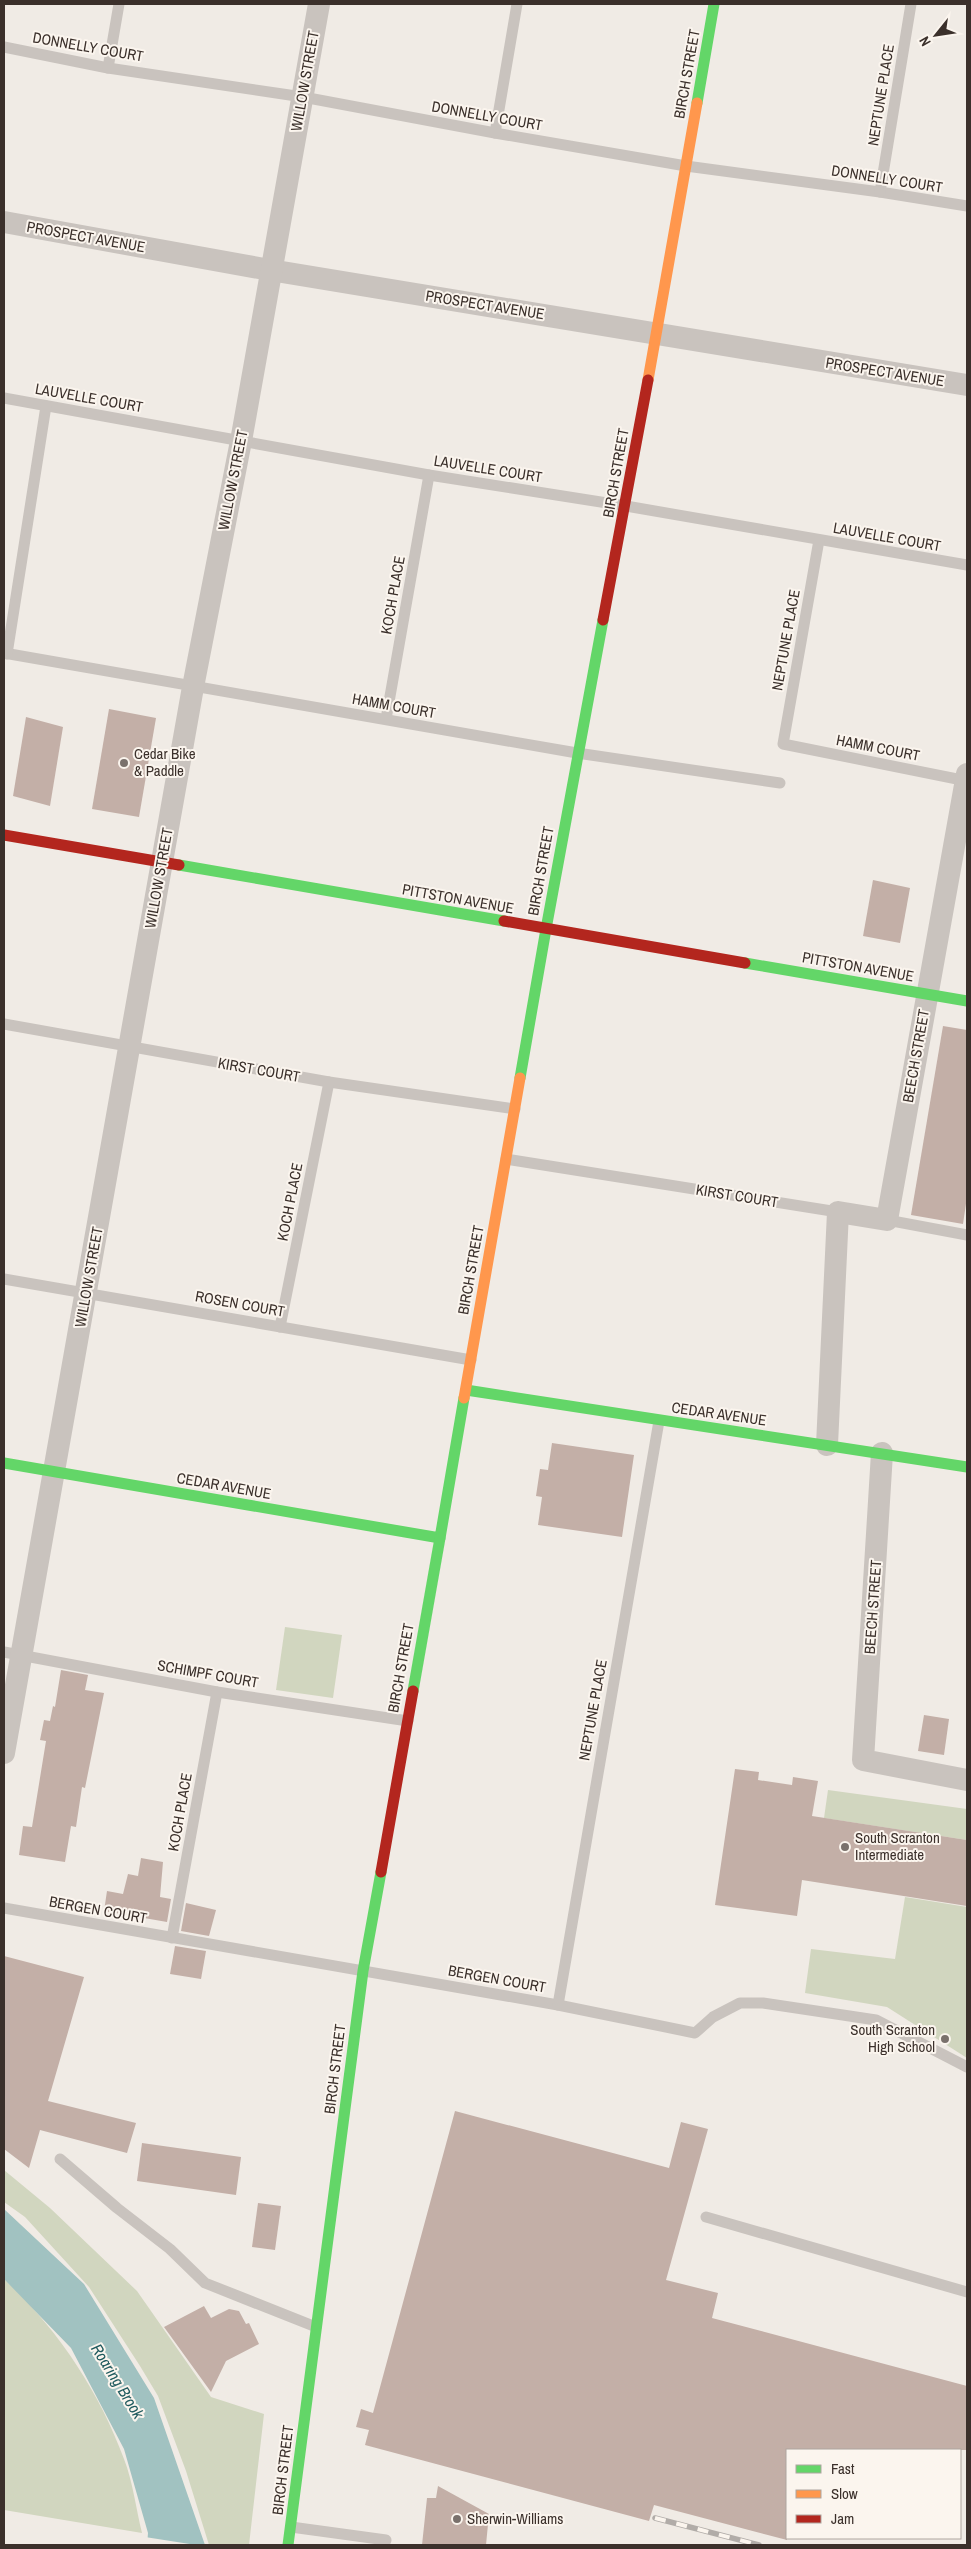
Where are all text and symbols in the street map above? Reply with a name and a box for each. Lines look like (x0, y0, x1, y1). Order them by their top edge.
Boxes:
north arrow (911, 10, 961, 60)
street label: DONNELLY COURT (31, 26, 146, 67)
street label: BIRCH STREET (668, 27, 705, 120)
street label: WILLOW STREET (285, 28, 324, 133)
text: N (915, 33, 935, 50)
street label: NEPTUNE PLACE (862, 43, 899, 147)
street label: DONNELLY COURT (430, 95, 545, 136)
street label: DONNELLY COURT (830, 159, 945, 198)
street label: PROSPECT AVENUE (25, 216, 147, 257)
street label: PROSPECT AVENUE (424, 285, 546, 324)
street label: PROSPECT AVENUE (824, 352, 946, 391)
street label: LAUVELLE COURT (34, 378, 145, 417)
street label: BIRCH STREET (597, 426, 634, 519)
street label: WILLOW STREET (212, 427, 253, 532)
street label: LAUVELLE COURT (433, 450, 544, 487)
street label: LAUVELLE COURT (832, 517, 943, 556)
street label: KOCH PLACE (375, 554, 410, 636)
street label: NEPTUNE PLACE (766, 588, 805, 692)
street label: HAMM COURT (351, 688, 438, 723)
street label: HAMM COURT (835, 729, 922, 766)
place label: Cedar Bike & Paddle (134, 743, 196, 781)
marker: Cedar Bike & Paddle (118, 757, 130, 769)
street label: BIRCH STREET (522, 824, 559, 917)
street label: WILLOW STREET (139, 825, 178, 930)
street label: PITTSTON AVENUE (401, 878, 516, 919)
street label: PITTSTON AVENUE (801, 946, 916, 987)
street label: BEECH STREET (897, 1007, 934, 1104)
street label: KIRST COURT (216, 1052, 302, 1087)
street label: KOCH PLACE (272, 1161, 307, 1243)
street label: KIRST COURT (694, 1179, 780, 1212)
street label: BIRCH STREET (452, 1223, 489, 1316)
street label: WILLOW STREET (69, 1224, 108, 1329)
street label: ROSEN COURT (194, 1285, 287, 1322)
street label: CEDAR AVENUE (670, 1396, 768, 1431)
street label: CEDAR AVENUE (175, 1467, 273, 1504)
street label: BEECH STREET (859, 1559, 886, 1655)
street label: BIRCH STREET (382, 1621, 419, 1714)
street label: SCHIMPF COURT (156, 1654, 261, 1693)
street label: NEPTUNE PLACE (573, 1658, 612, 1762)
street label: KOCH PLACE (162, 1771, 197, 1853)
place label: South Scranton Intermediate (855, 1827, 940, 1865)
marker: South Scranton Intermediate (839, 1841, 851, 1853)
street label: BERGEN COURT (48, 1891, 149, 1929)
street label: BERGEN COURT (447, 1960, 548, 1998)
place label: South Scranton High School (850, 2019, 935, 2057)
street label: BIRCH STREET (319, 2022, 350, 2115)
marker: South Scranton High School (939, 2033, 951, 2045)
water label: Roaring Brook (86, 2339, 150, 2423)
street label: BIRCH STREET (267, 2423, 298, 2516)
legend (786, 2449, 961, 2539)
text: Fast (831, 2458, 855, 2479)
text: Slow (831, 2483, 858, 2504)
place label: Sherwin-Williams (467, 2508, 563, 2529)
text: Jam (831, 2508, 854, 2529)
marker: Sherwin-Williams (451, 2513, 463, 2525)

